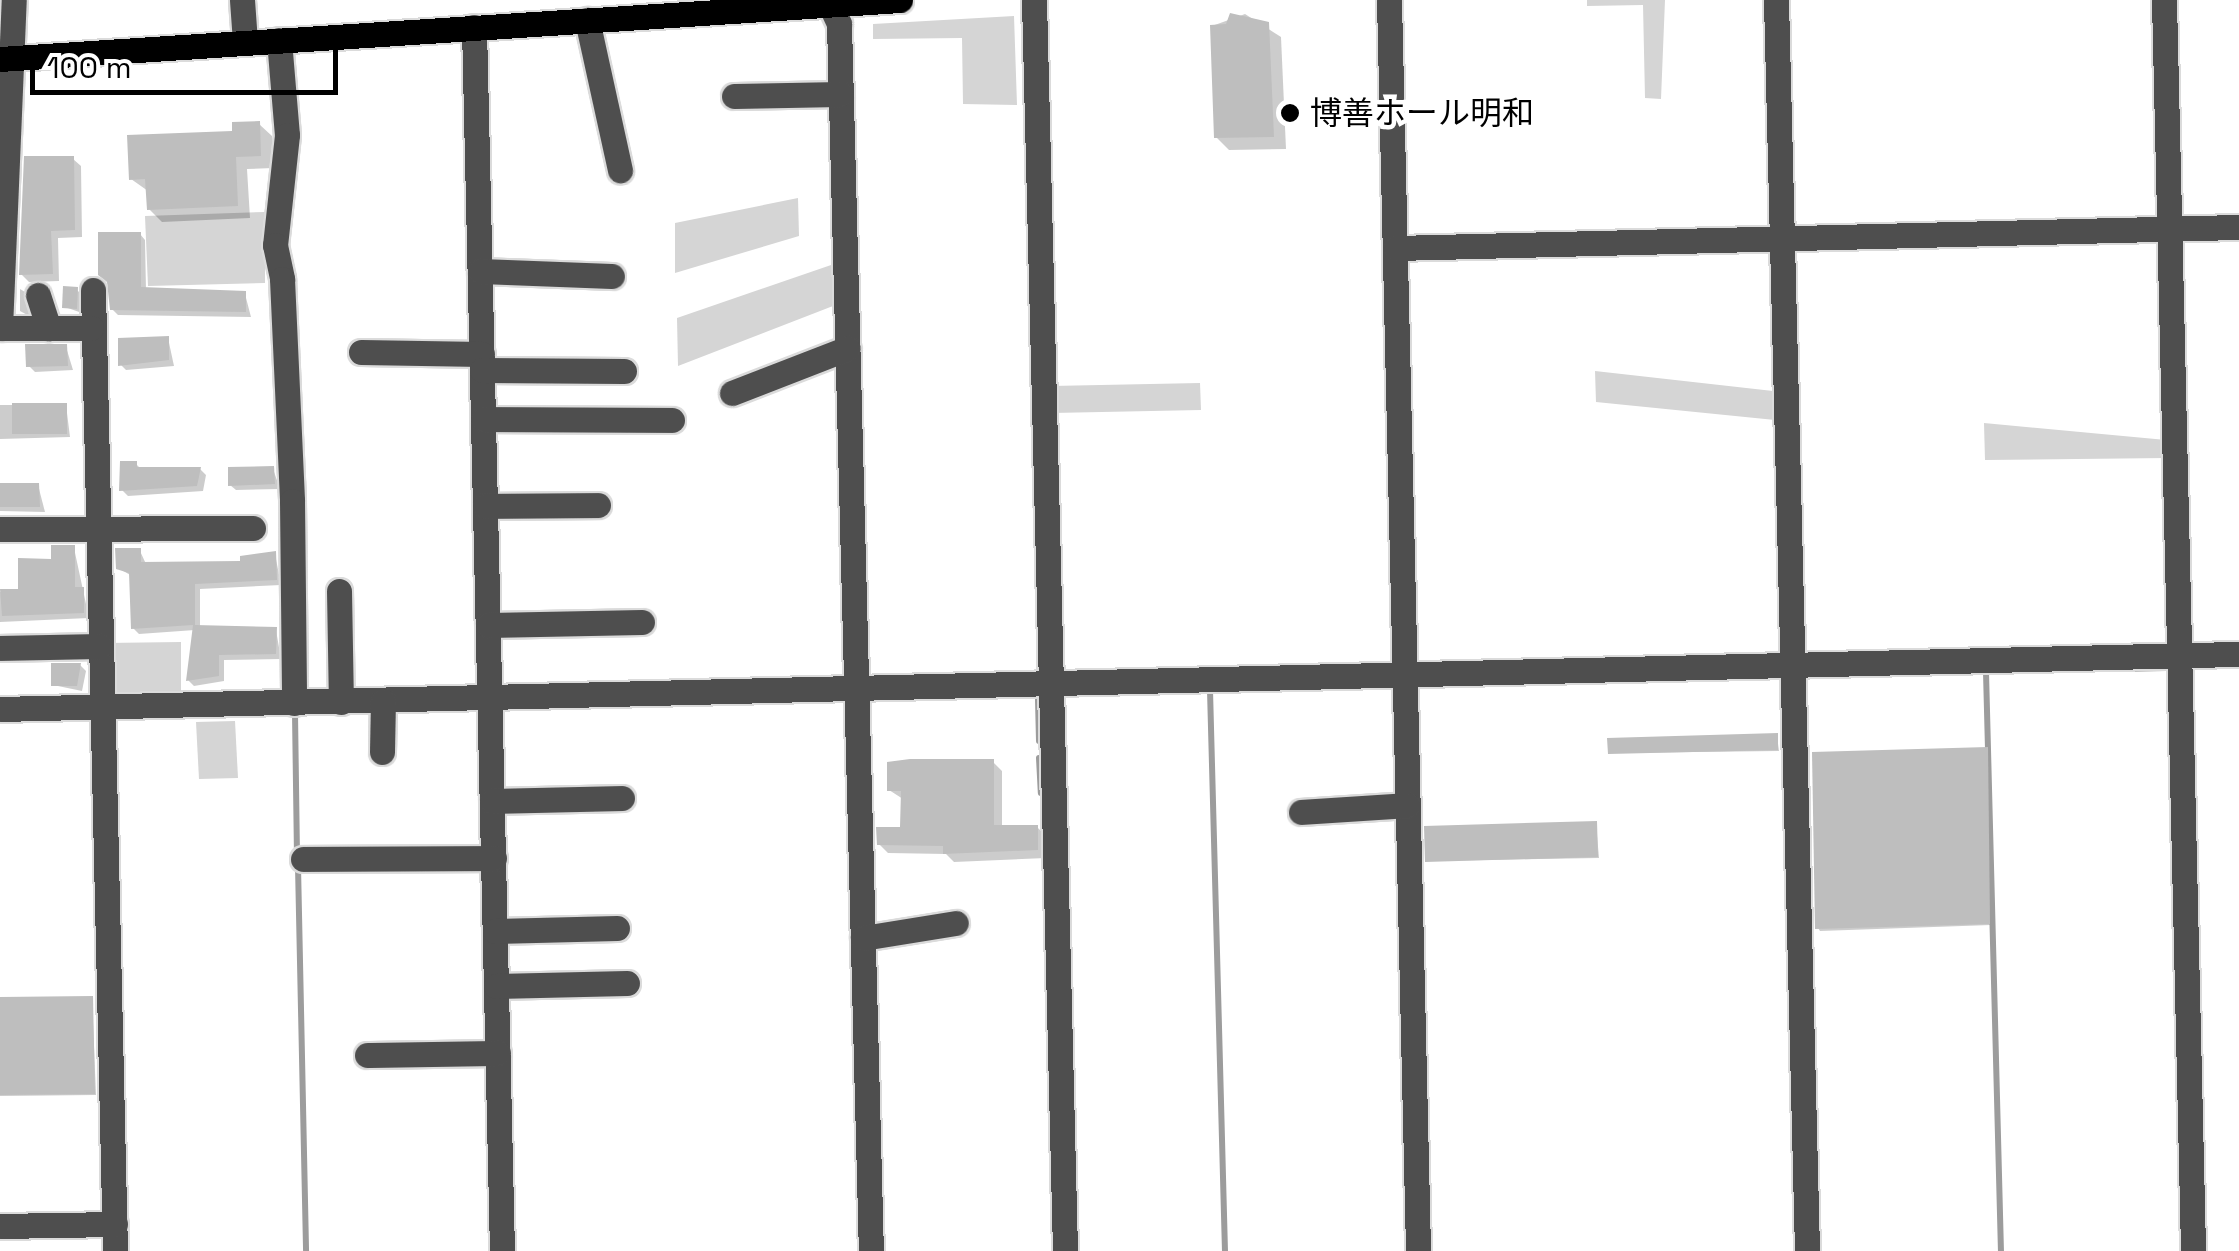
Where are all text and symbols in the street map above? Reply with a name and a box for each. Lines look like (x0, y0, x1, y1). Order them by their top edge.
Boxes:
scale bar (35, 30, 342, 92)
text: 100 m (47, 48, 132, 87)
place label: 博善ホール明和 (1310, 94, 1534, 132)
marker: 博善ホール明和 (1279, 102, 1301, 124)

